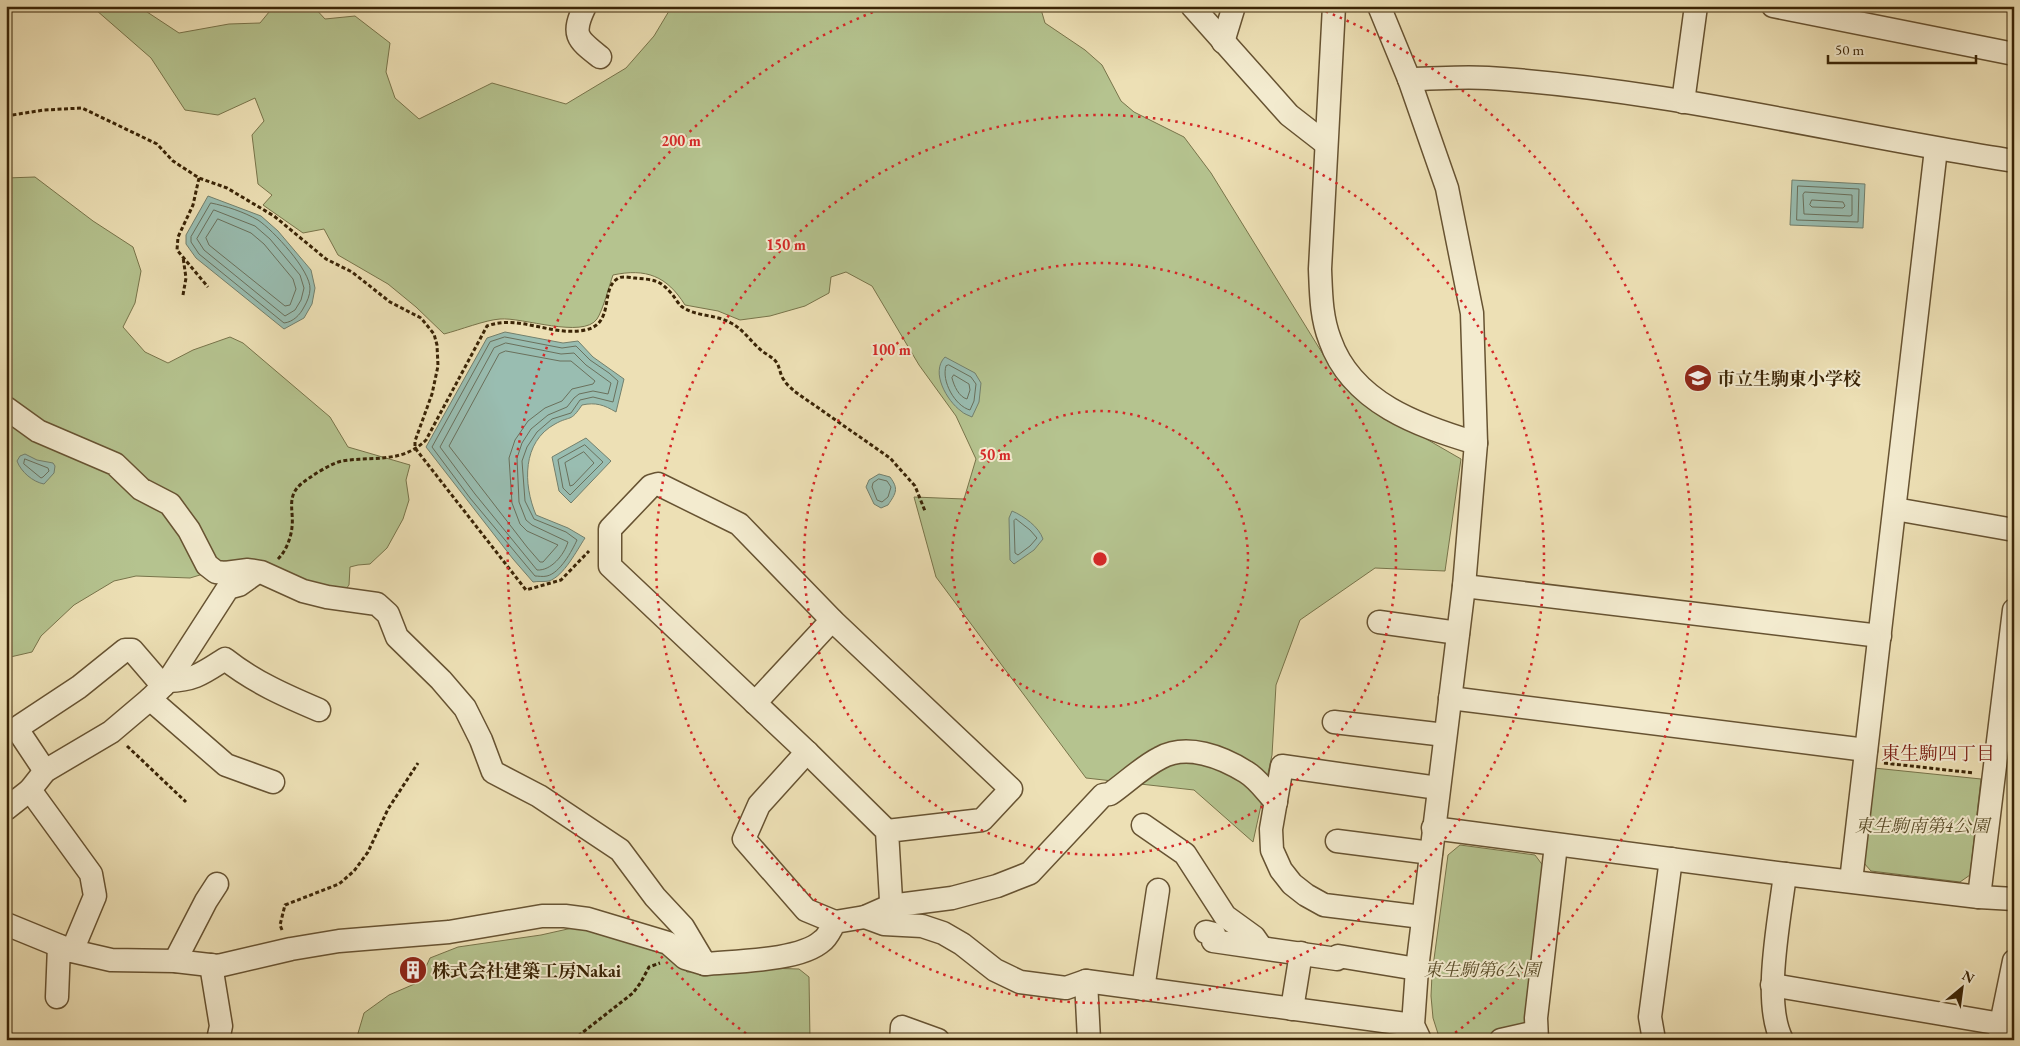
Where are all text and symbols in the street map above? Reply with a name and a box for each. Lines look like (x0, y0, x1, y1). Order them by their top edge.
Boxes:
scale bar (1828, 32, 1975, 64)
text: 50 m (1835, 40, 1864, 59)
text: 200 m (661, 131, 701, 150)
text: 150 m (766, 235, 806, 254)
text: 100 m (871, 340, 911, 359)
school or university icon: 市立生駒東小学校 (1683, 363, 1713, 393)
place label: 市立生駒東小学校 (1717, 367, 1861, 390)
text: 50 m (979, 445, 1011, 464)
centre of rings (1091, 550, 1109, 568)
district label: 東生駒四丁目 (1881, 741, 1995, 766)
park label: 東生駒南第4公園 (1855, 814, 1992, 837)
building icon: 株式会社建築工房Nakai (398, 955, 428, 985)
park label: 東生駒第6公園 (1424, 958, 1543, 981)
place label: 株式会社建築工房Nakai (432, 959, 622, 982)
north arrow (1938, 964, 1988, 1014)
text: N (1959, 966, 1978, 988)

